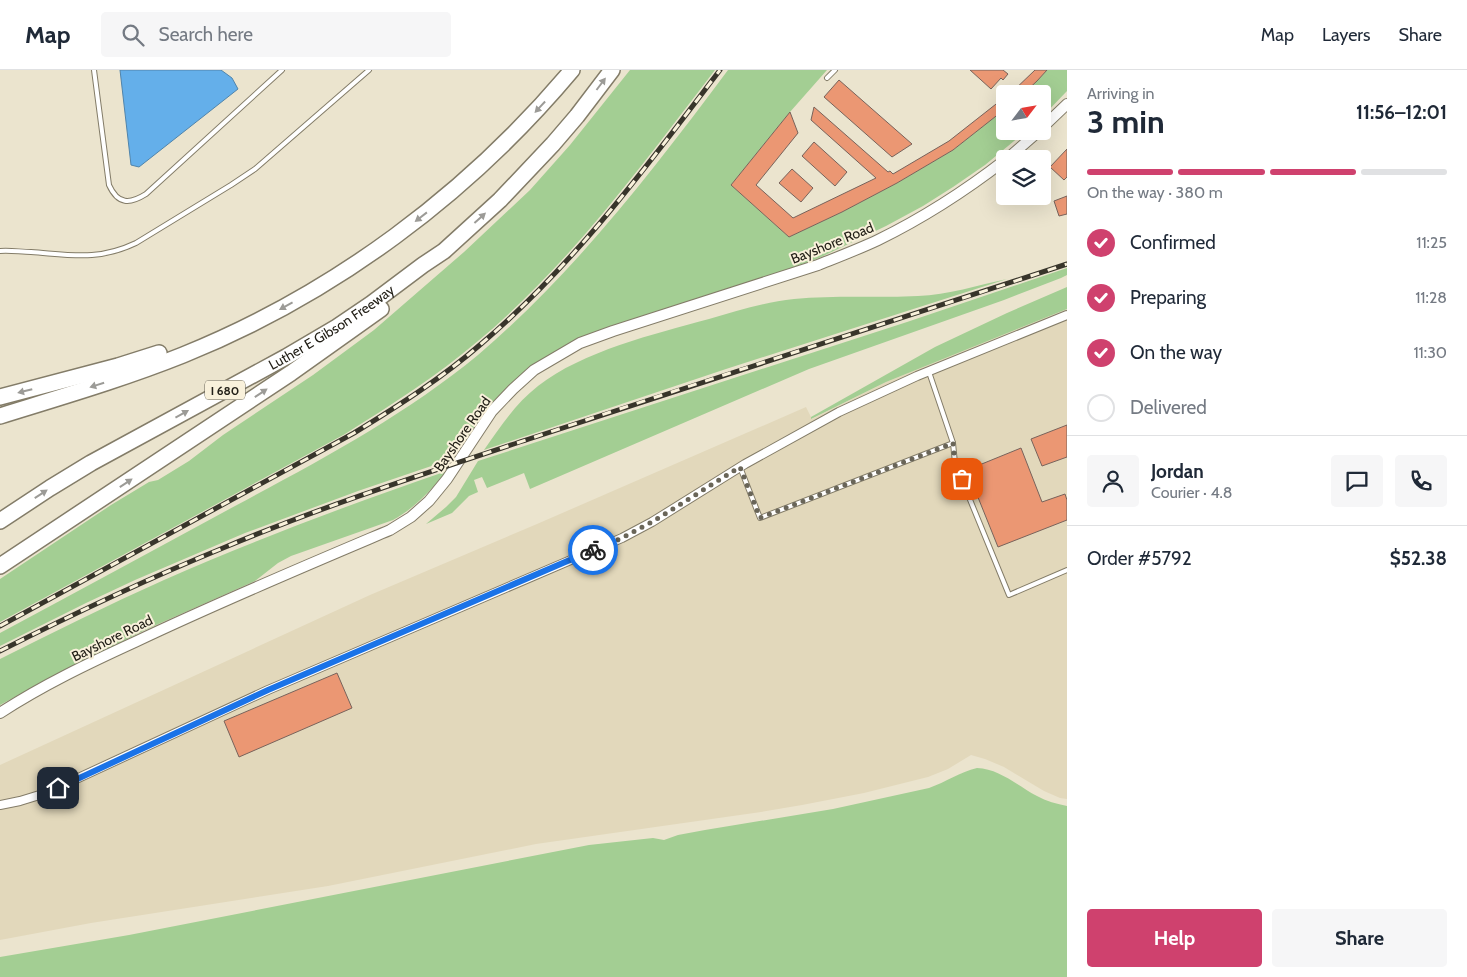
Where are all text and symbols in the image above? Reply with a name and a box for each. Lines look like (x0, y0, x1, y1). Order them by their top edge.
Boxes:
search box (101, 12, 451, 57)
text: Map (25, 20, 71, 49)
icon: search (119, 21, 147, 49)
text: Search here (159, 23, 253, 46)
text: Map (1261, 24, 1294, 46)
text: Layers (1322, 24, 1371, 46)
text: Share (1399, 24, 1442, 46)
one-way arrow (595, 78, 606, 91)
text: Arriving in (1087, 84, 1154, 103)
north arrow (996, 85, 1051, 140)
map controls (996, 85, 1051, 205)
one-way arrow (535, 100, 546, 113)
text: 11:56–12:01 (1356, 101, 1447, 124)
text: 3 min (1087, 102, 1165, 141)
button: layers (996, 150, 1051, 205)
text: On the way · 380 m (1087, 183, 1223, 202)
one-way arrow (414, 212, 428, 222)
one-way arrow (474, 212, 486, 224)
street label: Bayshore Road (788, 218, 876, 268)
icon: check (1087, 229, 1115, 257)
text: Confirmed (1130, 231, 1216, 254)
text: 11:25 (1416, 233, 1447, 252)
street label: Luther E Gibson Freeway (265, 281, 398, 374)
icon: check (1087, 284, 1115, 312)
text: Preparing (1130, 286, 1206, 309)
text: 11:28 (1415, 288, 1447, 307)
one-way arrow (278, 302, 293, 310)
icon: check (1087, 339, 1115, 367)
text: On the way (1130, 341, 1222, 364)
text: 11:30 (1413, 343, 1447, 362)
road number: I 680 (205, 380, 245, 400)
one-way arrow (89, 382, 104, 389)
one-way arrow (18, 387, 33, 395)
one-way arrow (255, 388, 268, 398)
street label: Bayshore Road (429, 393, 495, 475)
text: Delivered (1130, 396, 1207, 419)
one-way arrow (175, 409, 188, 418)
button: person (1087, 455, 1139, 507)
button: chat (1331, 455, 1383, 507)
button: phone (1395, 455, 1447, 507)
pin (941, 458, 983, 500)
text: Jordan (1151, 460, 1204, 483)
icon: bag (948, 465, 976, 493)
one-way arrow (119, 478, 132, 488)
text: Courier · 4.8 (1151, 483, 1233, 502)
one-way arrow (34, 489, 47, 499)
courier (568, 525, 618, 575)
icon: bike (579, 536, 607, 564)
text: Order #5792 (1087, 547, 1192, 570)
text: $52.38 (1390, 547, 1447, 570)
street label: Bayshore Road (69, 611, 155, 665)
pin (37, 767, 79, 809)
icon: home (44, 774, 72, 802)
button: Help (1087, 909, 1262, 967)
button: Share (1272, 909, 1447, 967)

